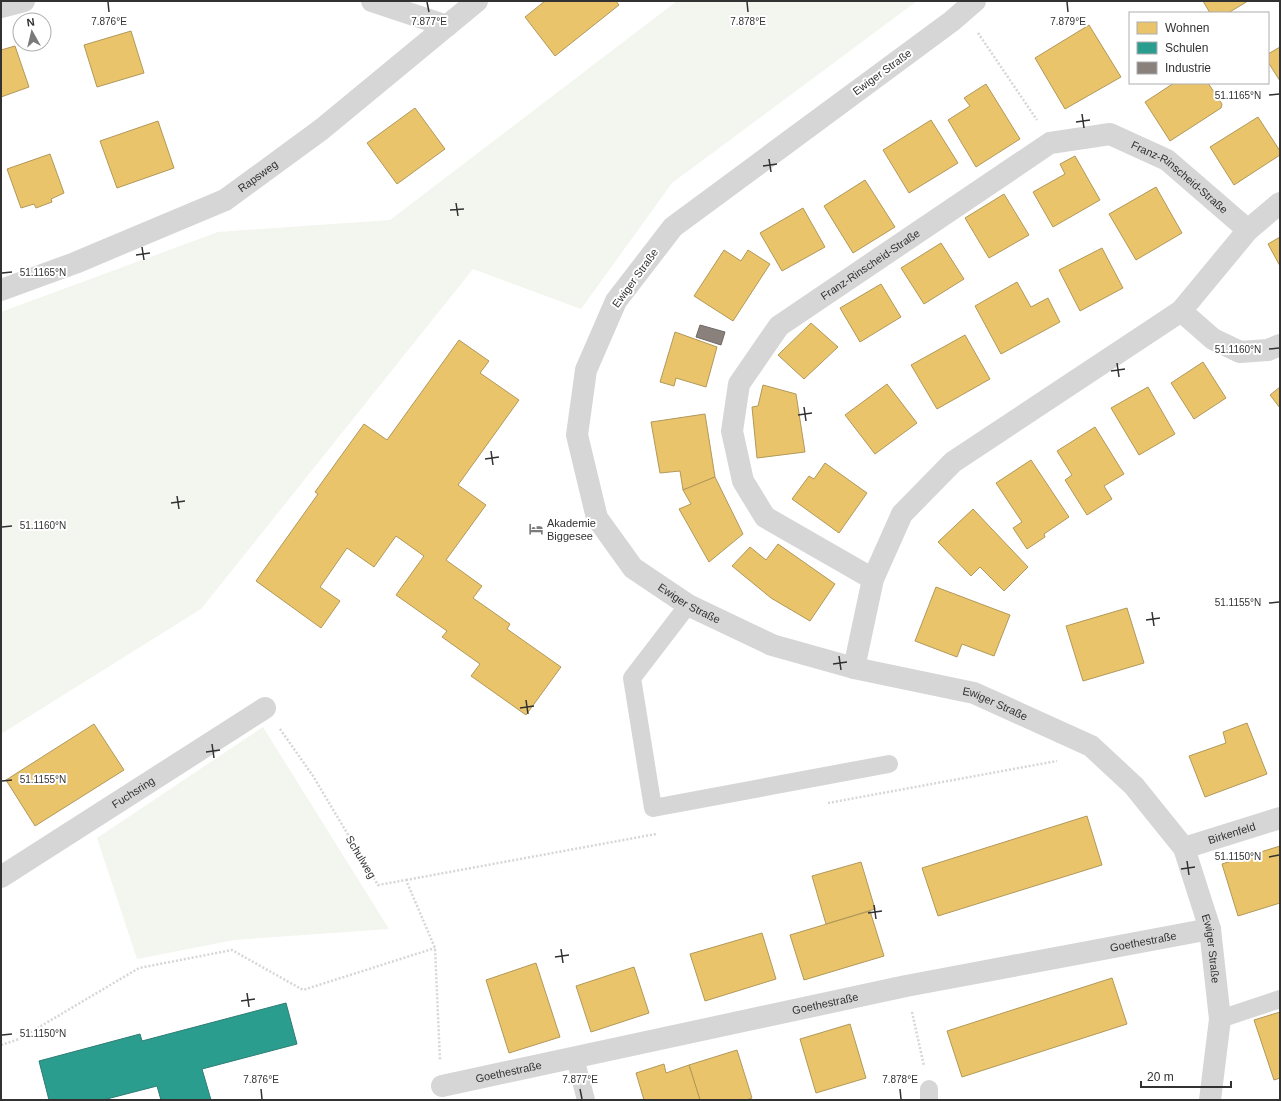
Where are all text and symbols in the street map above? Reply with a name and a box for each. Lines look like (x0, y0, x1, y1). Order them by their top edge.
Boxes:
north arrow (12, 12, 52, 52)
legend (1129, 12, 1269, 84)
text: N (26, 16, 35, 29)
text: 7.876°E (91, 16, 127, 27)
text: 7.877°E (411, 16, 447, 27)
text: 7.878°E (730, 16, 766, 27)
text: 7.879°E (1050, 16, 1086, 27)
text: Wohnen (1165, 21, 1209, 35)
text: Schulen (1165, 41, 1208, 55)
street label: Ewiger Straße (850, 47, 914, 97)
text: Industrie (1165, 61, 1211, 75)
text: 51.1165°N (1215, 90, 1261, 101)
street label: Franz-Rinscheid-Straße (1129, 138, 1230, 216)
street label: Rapsweg (236, 158, 280, 194)
street label: Franz-Rinscheid-Straße (818, 227, 922, 302)
street label: Ewiger Straße (610, 246, 660, 310)
text: 51.1165°N (20, 267, 66, 278)
text: 51.1160°N (1215, 344, 1261, 355)
place label: Akademie Biggesee (547, 517, 596, 542)
text: 51.1160°N (20, 520, 66, 531)
hotel icon: Akademie Biggesee (528, 521, 544, 537)
street label: Ewiger Straße (656, 581, 722, 625)
text: 51.1155°N (1215, 597, 1261, 608)
street label: Ewiger Straße (962, 685, 1030, 723)
text: 51.1155°N (20, 774, 66, 785)
street label: Fuchsring (110, 774, 157, 810)
street label: Birkenfeld (1207, 820, 1257, 846)
street label: Schulweg (344, 833, 378, 881)
text: 51.1150°N (1215, 851, 1261, 862)
street label: Ewiger Straße (1200, 913, 1222, 984)
street label: Goethestraße (1109, 929, 1177, 954)
street label: Goethestraße (791, 990, 859, 1016)
text: 51.1150°N (20, 1028, 66, 1039)
street label: Goethestraße (474, 1059, 543, 1085)
scale bar (1141, 1063, 1231, 1089)
text: 20 m (1147, 1070, 1174, 1084)
text: 7.876°E (243, 1074, 279, 1085)
text: 7.877°E (562, 1074, 598, 1085)
text: 7.878°E (882, 1074, 918, 1085)

